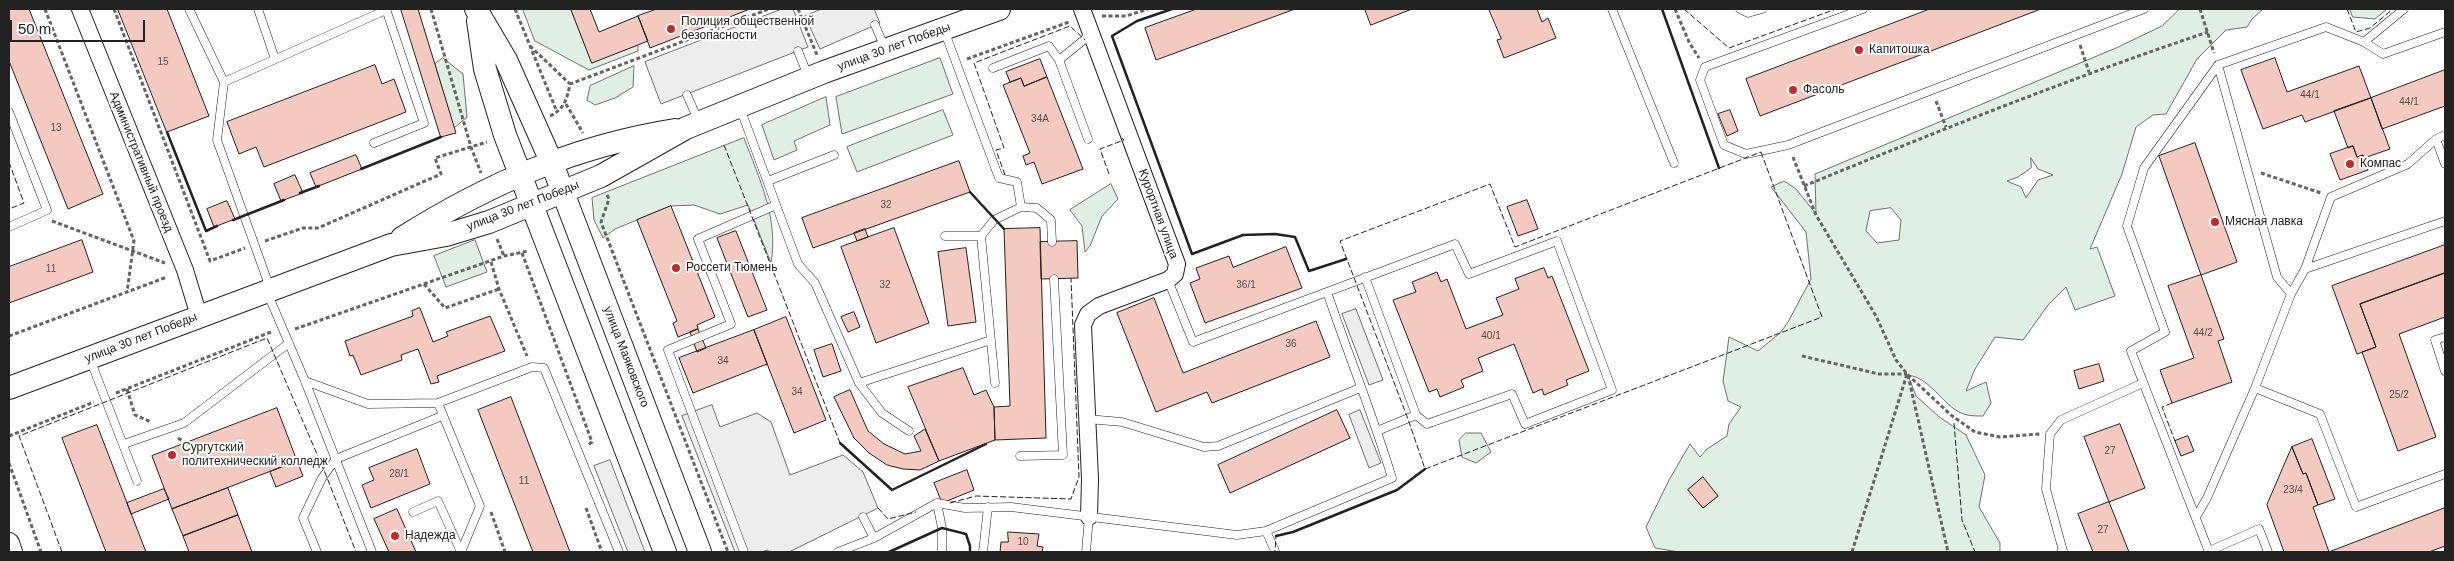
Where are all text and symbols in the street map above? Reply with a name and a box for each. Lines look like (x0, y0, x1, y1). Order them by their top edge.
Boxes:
scale bar (12, 10, 148, 42)
place label: Полиция общественной безопасности (681, 15, 814, 43)
text: 50 m (18, 20, 51, 37)
street label: улица 30 лет Победы (836, 20, 952, 74)
marker: Полиция общественной безопасности (665, 23, 677, 35)
place label: Капитошка (1869, 43, 1930, 57)
marker: Капитошка (1853, 44, 1865, 56)
house number: 15 (157, 56, 169, 68)
place label: Фасоль (1803, 83, 1845, 97)
marker: Фасоль (1787, 84, 1799, 96)
house number: 44/1 (2300, 89, 2320, 101)
street label: Административный проезд (106, 90, 176, 234)
house number: 44/1 (2399, 96, 2419, 108)
house number: 34А (1031, 113, 1049, 125)
house number: 13 (50, 122, 62, 134)
place label: Компас (2360, 157, 2401, 171)
marker: Компас (2344, 158, 2356, 170)
street label: Курортная улица (1135, 167, 1181, 261)
street label: улица 30 лет Победы (465, 178, 581, 234)
house number: 32 (880, 199, 892, 211)
place label: Мясная лавка (2225, 215, 2303, 229)
marker: Мясная лавка (2209, 216, 2221, 228)
place label: Россети Тюмень (686, 261, 777, 275)
marker: Россети Тюмень (670, 262, 682, 274)
house number: 11 (46, 263, 56, 275)
house number: 32 (879, 279, 891, 291)
house number: 36/1 (1236, 279, 1256, 291)
street label: улица Маяковского (600, 305, 652, 409)
street label: улица 30 лет Победы (83, 310, 199, 366)
house number: 44/2 (2193, 327, 2213, 339)
house number: 40/1 (1481, 330, 1501, 342)
house number: 36 (1285, 338, 1297, 350)
house number: 34 (717, 355, 729, 367)
house number: 34 (791, 386, 803, 398)
house number: 25/2 (2389, 389, 2409, 401)
place label: Сургутский политехнический колледж (182, 441, 328, 469)
house number: 27 (2104, 445, 2116, 457)
marker: Сургутский политехнический колледж (166, 449, 178, 461)
house number: 28/1 (389, 468, 409, 480)
house number: 11 (519, 475, 529, 487)
house number: 23/4 (2283, 484, 2303, 496)
house number: 27 (2097, 524, 2109, 536)
place label: Надежда (405, 529, 456, 543)
marker: Надежда (389, 530, 401, 542)
house number: 10 (1017, 536, 1029, 548)

